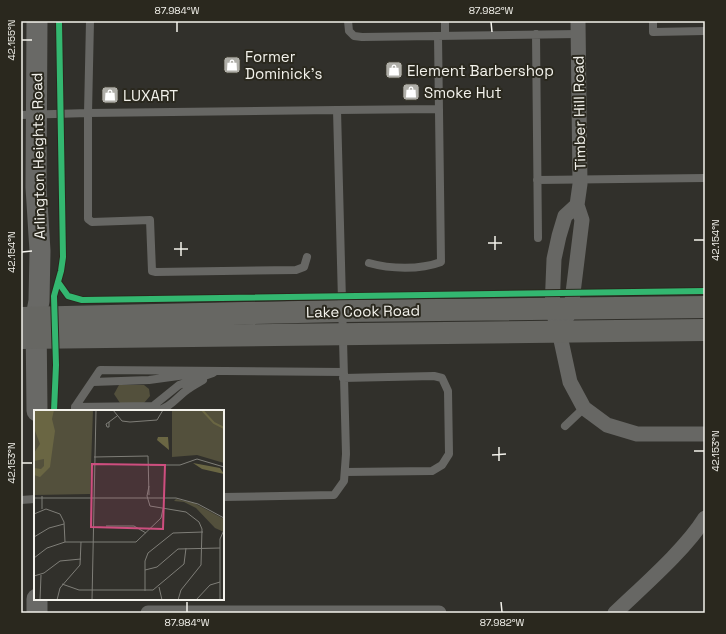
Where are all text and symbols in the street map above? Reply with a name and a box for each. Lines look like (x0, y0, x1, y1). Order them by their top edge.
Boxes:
text: 87.984°W (155, 4, 200, 17)
text: 87.982°W (469, 4, 514, 17)
text: 42.155°N (5, 19, 18, 61)
place label: Former Dominick's (245, 47, 322, 83)
shop icon: Former Dominick's (222, 55, 242, 75)
street label: Timber Hill Road (568, 55, 590, 171)
shop icon: Element Barbershop (384, 60, 404, 80)
place label: Element Barbershop (407, 61, 554, 80)
street label: Arlington Heights Road (27, 72, 49, 240)
shop icon: Smoke Hut (401, 82, 421, 102)
place label: Smoke Hut (424, 83, 502, 102)
shop icon: LUXART (100, 85, 120, 105)
place label: LUXART (123, 86, 178, 105)
text: 42.154°N (709, 219, 722, 261)
text: 42.154°N (5, 231, 18, 273)
street label: Lake Cook Road (306, 301, 420, 321)
inset map (34, 410, 224, 600)
text: 42.153°N (709, 430, 722, 472)
text: 42.153°N (5, 442, 18, 484)
text: 87.984°W (165, 616, 210, 629)
text: 87.982°W (480, 616, 525, 629)

